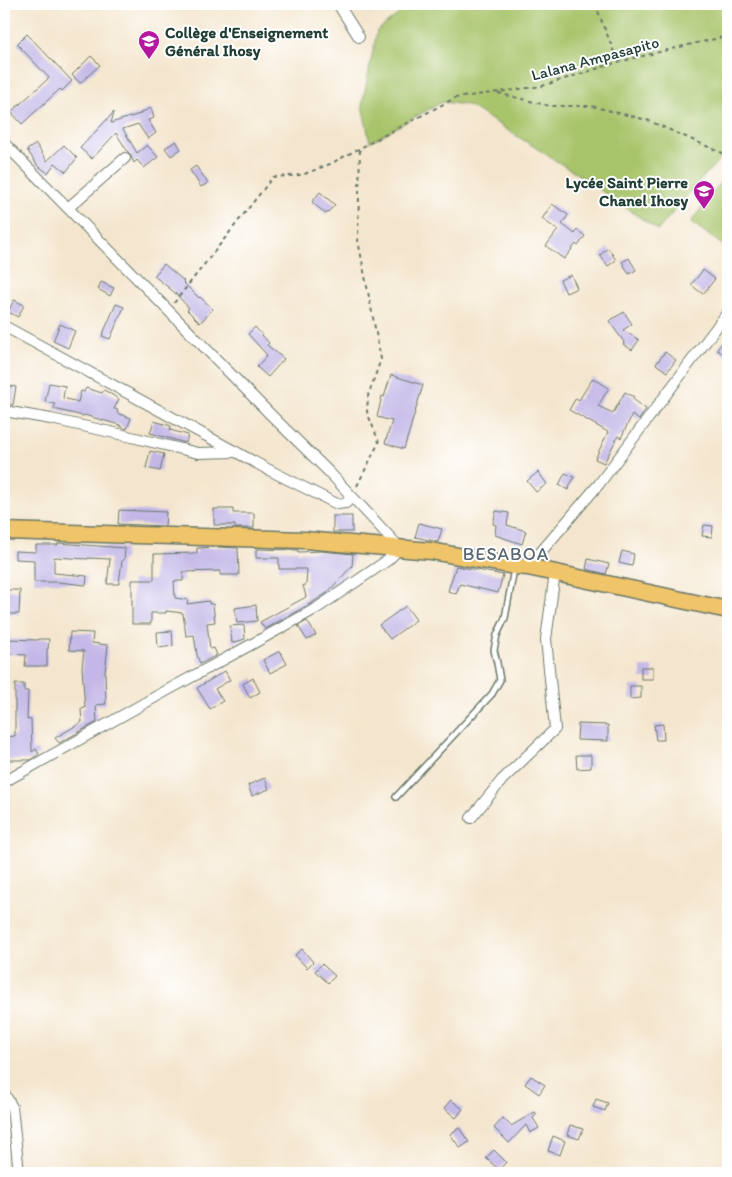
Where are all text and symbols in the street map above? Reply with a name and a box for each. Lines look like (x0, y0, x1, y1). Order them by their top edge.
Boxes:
place label: Collège d'Enseignement Général Ihosy (165, 23, 328, 61)
school or university icon: Collège d'Enseignement Général Ihosy (137, 29, 161, 60)
street label: Lalana Ampasapito (529, 32, 661, 85)
place label: Lycée Saint Pierre Chanel Ihosy (566, 173, 688, 211)
school or university icon: Lycée Saint Pierre Chanel Ihosy (692, 179, 716, 210)
district label: BESABOA (463, 543, 549, 565)

